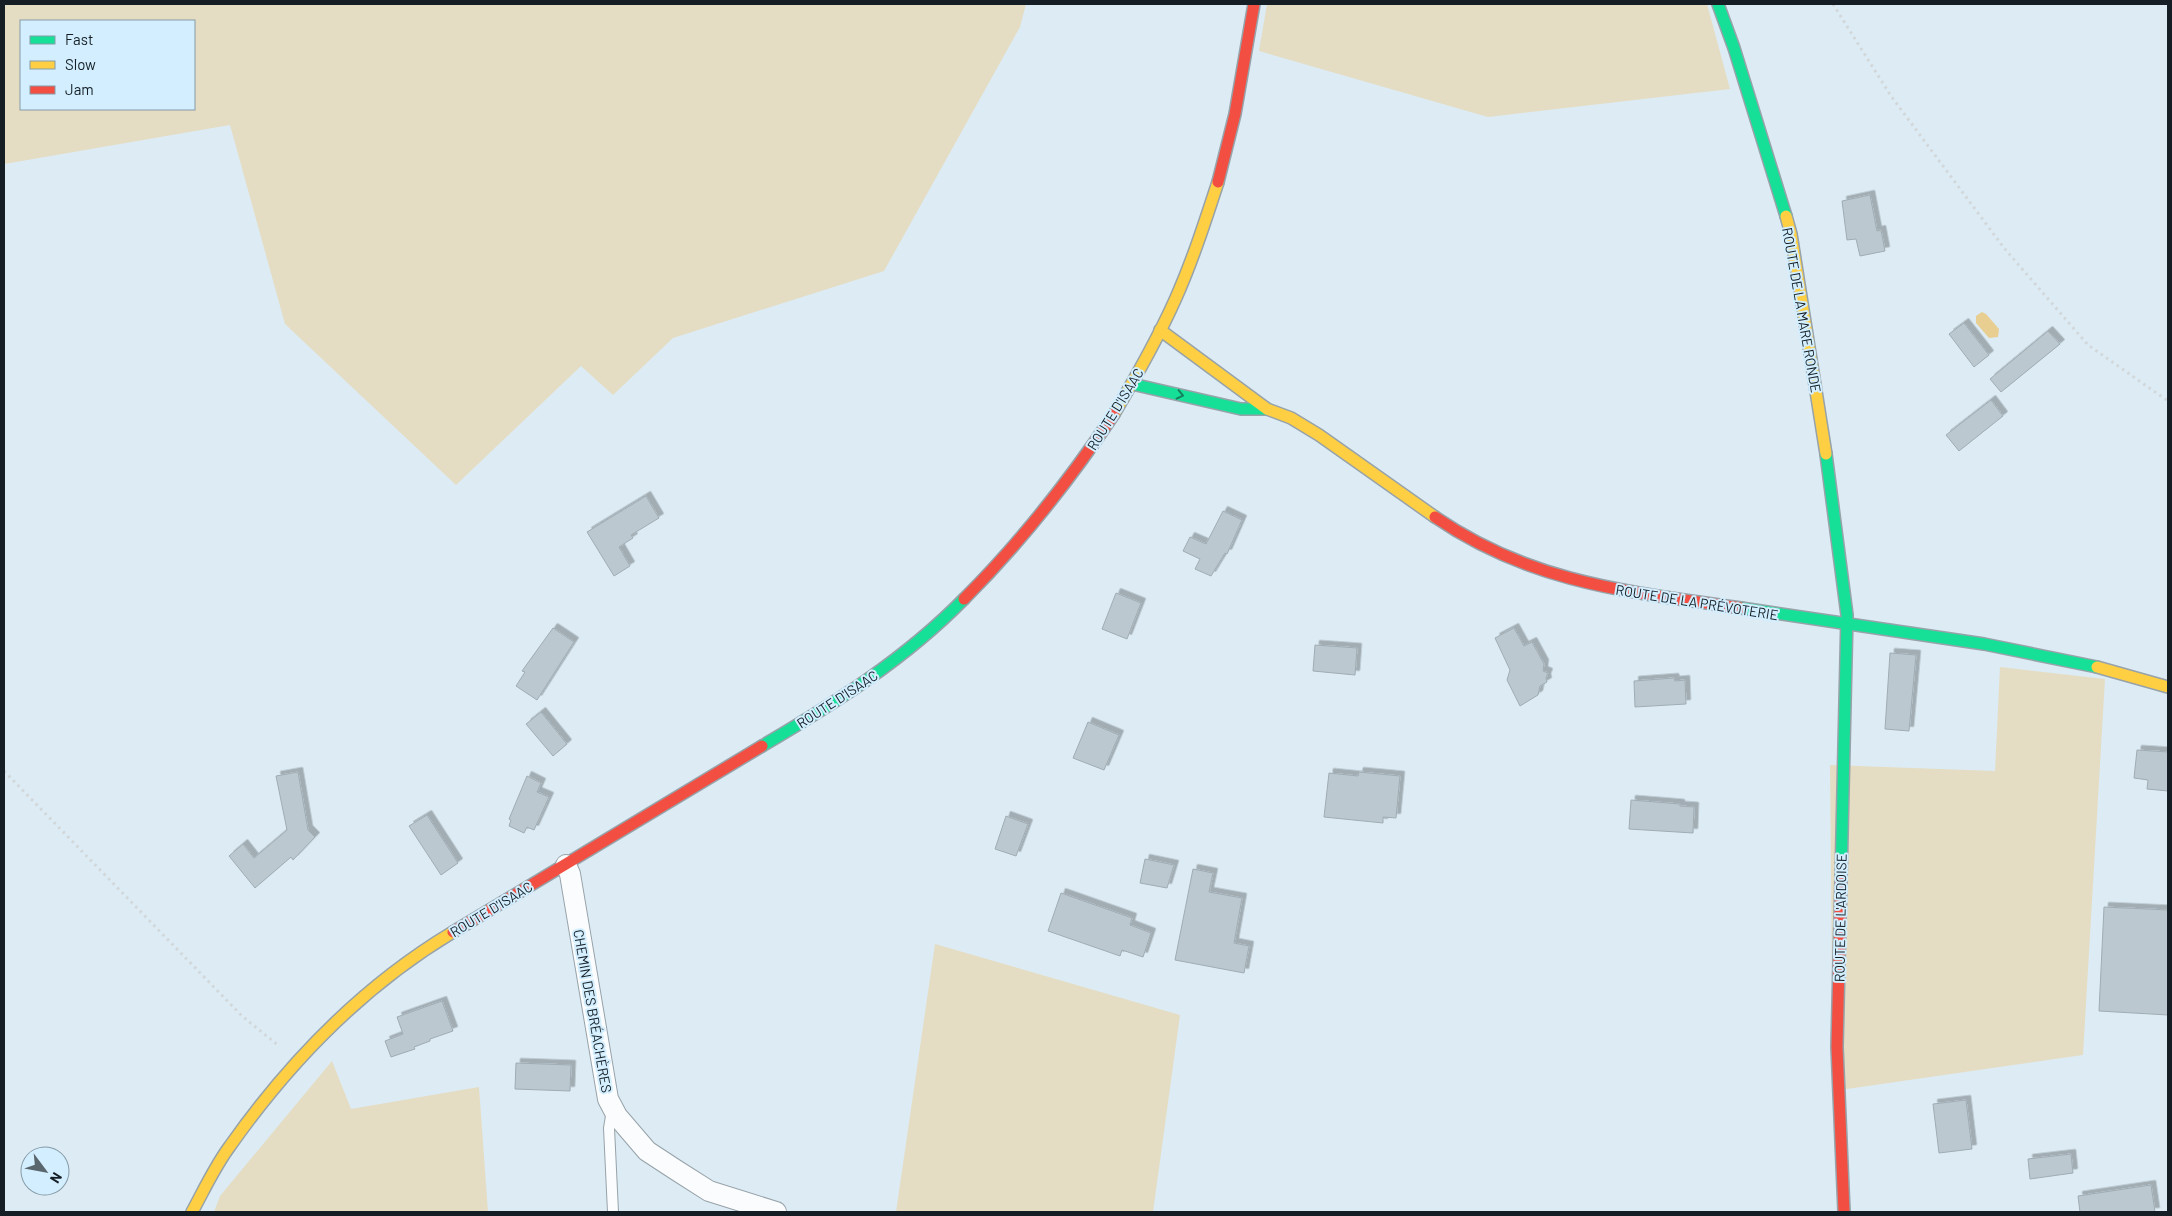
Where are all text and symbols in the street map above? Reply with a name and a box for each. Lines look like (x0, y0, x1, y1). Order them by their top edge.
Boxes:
legend (20, 20, 195, 110)
text: Fast (65, 30, 93, 48)
text: Slow (65, 55, 96, 73)
text: Jam (65, 80, 94, 98)
street label: ROUTE DE LA MARE RONDE (1779, 226, 1825, 394)
street label: ROUTE D'ISAAC (1083, 365, 1147, 453)
one-way arrow (1175, 389, 1184, 400)
street label: ROUTE DE LA PRÉVOTERIE (1615, 581, 1779, 623)
street label: ROUTE D'ISAAC (793, 666, 881, 732)
street label: ROUTE DE L'ARDOISE (1830, 854, 1850, 982)
street label: ROUTE D'ISAAC (447, 878, 535, 940)
street label: CHEMIN DES BRÉACHÈRES (570, 928, 616, 1094)
north arrow (20, 1146, 70, 1196)
text: N (47, 1170, 66, 1187)

